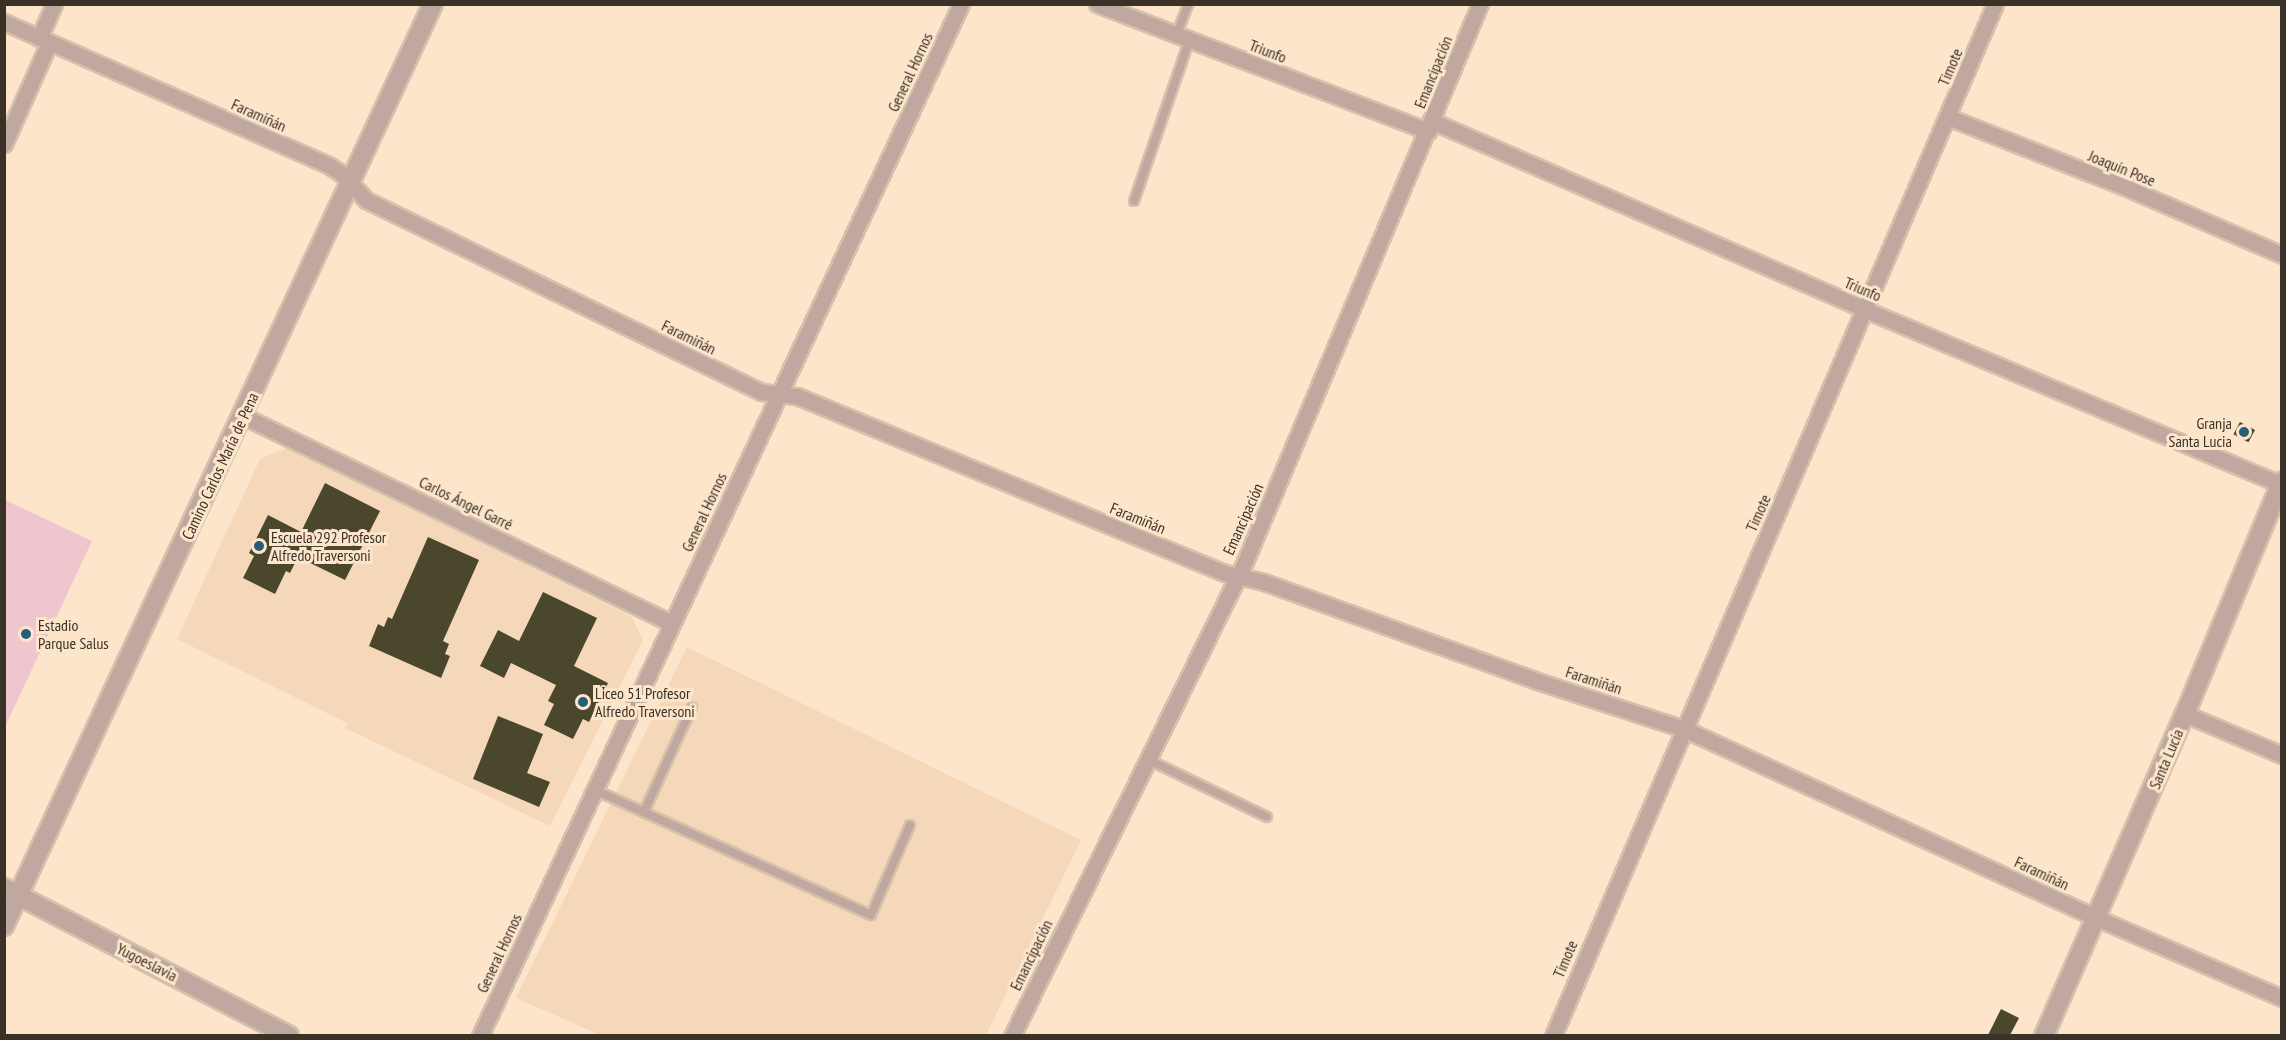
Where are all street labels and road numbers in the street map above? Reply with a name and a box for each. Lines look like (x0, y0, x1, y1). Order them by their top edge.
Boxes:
street label: General Hornos (883, 29, 937, 115)
street label: Emancipación (1410, 33, 1456, 111)
street label: Triunfo (1247, 35, 1289, 67)
street label: Timote (1934, 45, 1966, 89)
street label: Faramiñán (229, 94, 289, 136)
street label: Joaquín Pose (2086, 146, 2158, 190)
street label: Triunfo (1842, 273, 1884, 305)
street label: Faramiñán (659, 316, 719, 358)
street label: Camino Carlos María de Pena (177, 389, 263, 543)
street label: General Hornos (677, 469, 731, 555)
street label: Carlos Ángel Garré (416, 472, 516, 534)
street label: Emancipación (1219, 480, 1267, 558)
street label: Timote (1741, 491, 1775, 535)
street label: Faramiñán (1107, 498, 1169, 538)
street label: Faramiñán (1563, 662, 1625, 698)
street label: Santa Lucía (2145, 726, 2187, 792)
street label: Faramiñán (2012, 852, 2072, 894)
street label: General Hornos (472, 910, 526, 996)
street label: Emancipación (1006, 916, 1056, 994)
street label: Timote (1549, 937, 1581, 981)
street label: Yugoeslavia (114, 939, 180, 985)

